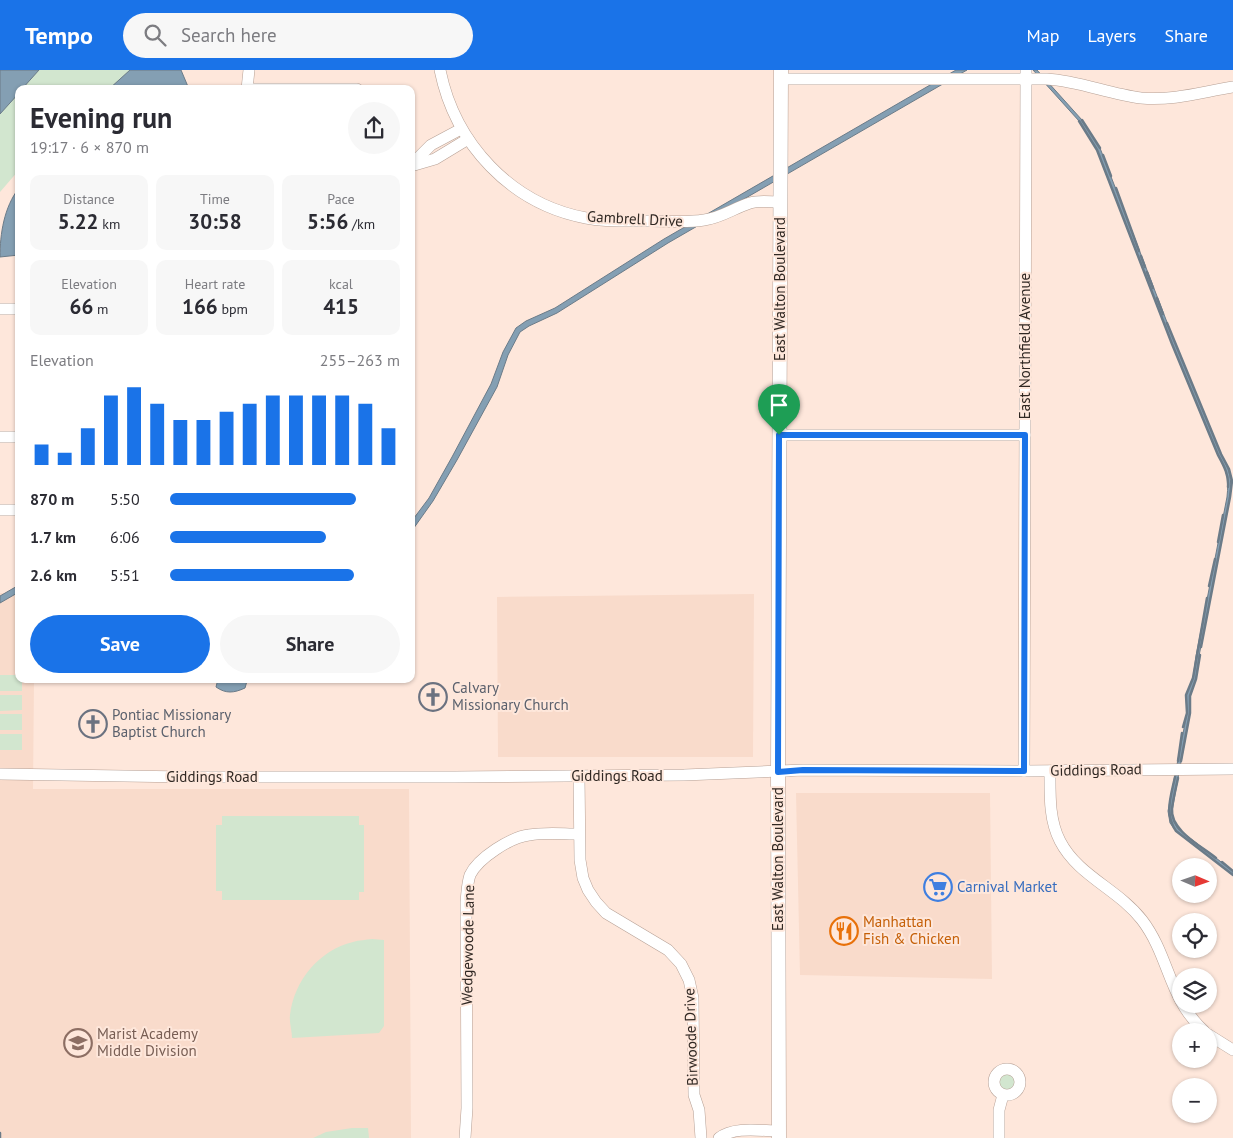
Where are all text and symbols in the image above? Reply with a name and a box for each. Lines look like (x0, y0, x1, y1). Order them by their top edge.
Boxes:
search box (123, 13, 473, 58)
text: Tempo (25, 20, 93, 51)
icon: search (141, 21, 169, 49)
text: Search here (181, 23, 277, 47)
text: Map (1027, 24, 1059, 47)
text: Layers (1087, 24, 1136, 47)
text: Share (1164, 24, 1208, 47)
text: Evening run (30, 99, 172, 136)
button: share (348, 102, 400, 154)
text: 19:17 · 6 × 870 m (30, 137, 149, 157)
text: Distance (63, 190, 115, 208)
text: Time (200, 190, 230, 208)
text: Pace (327, 190, 355, 208)
street label: Gambrell Drive (587, 207, 683, 231)
text: 5.22 (58, 208, 99, 235)
text: 30:58 (188, 208, 242, 235)
text: 5:56 (307, 208, 348, 235)
text: km (99, 215, 120, 233)
text: /km (348, 215, 375, 233)
street label: East Walton Boulevard (770, 217, 789, 361)
street label: East Northfield Avenue (1015, 273, 1034, 419)
text: Elevation (61, 275, 117, 293)
text: Heart rate (185, 275, 245, 293)
text: kcal (329, 275, 353, 293)
text: 66 (70, 293, 93, 320)
text: 166 (182, 293, 218, 320)
text: 415 (323, 293, 359, 320)
text: m (93, 300, 108, 318)
text: bpm (218, 300, 248, 318)
text: Elevation (30, 350, 94, 370)
text: 255–263 m (320, 350, 400, 370)
pin (758, 384, 800, 435)
icon: arrive (765, 391, 793, 419)
text: 870 m (30, 489, 74, 509)
text: 5:50 (110, 489, 140, 509)
text: 1.7 km (30, 527, 76, 547)
text: 6:06 (110, 527, 140, 547)
text: 2.6 km (30, 565, 77, 585)
text: 5:51 (110, 565, 140, 585)
button: Save (30, 615, 210, 673)
button: Share (220, 615, 400, 673)
place label: Calvary Missionary Church (452, 678, 569, 714)
church icon: Calvary Missionary Church (418, 682, 448, 712)
place label: Pontiac Missionary Baptist Church (112, 705, 231, 741)
church icon: Pontiac Missionary Baptist Church (78, 709, 108, 739)
street label: Giddings Road (1050, 759, 1142, 780)
street label: Giddings Road (571, 766, 663, 785)
street label: Giddings Road (166, 767, 258, 786)
street label: East Walton Boulevard (768, 787, 787, 931)
north arrow (1172, 858, 1218, 902)
map controls (1172, 858, 1217, 1123)
supermarket icon: Carnival Market (923, 872, 953, 902)
place label: Carnival Market (957, 877, 1057, 896)
street label: Wedgewoode Lane (457, 885, 478, 1005)
place label: Manhattan Fish & Chicken (863, 912, 960, 948)
button: locate (1172, 913, 1217, 958)
restaurant icon: Manhattan Fish & Chicken (829, 916, 859, 946)
button: layers (1172, 968, 1217, 1013)
street label: Birwoode Drive (679, 988, 702, 1086)
button: + (1172, 1023, 1217, 1068)
place label: Marist Academy Middle Division (97, 1024, 198, 1060)
school or university icon: Marist Academy Middle Division (63, 1028, 93, 1058)
button: − (1172, 1078, 1217, 1123)

